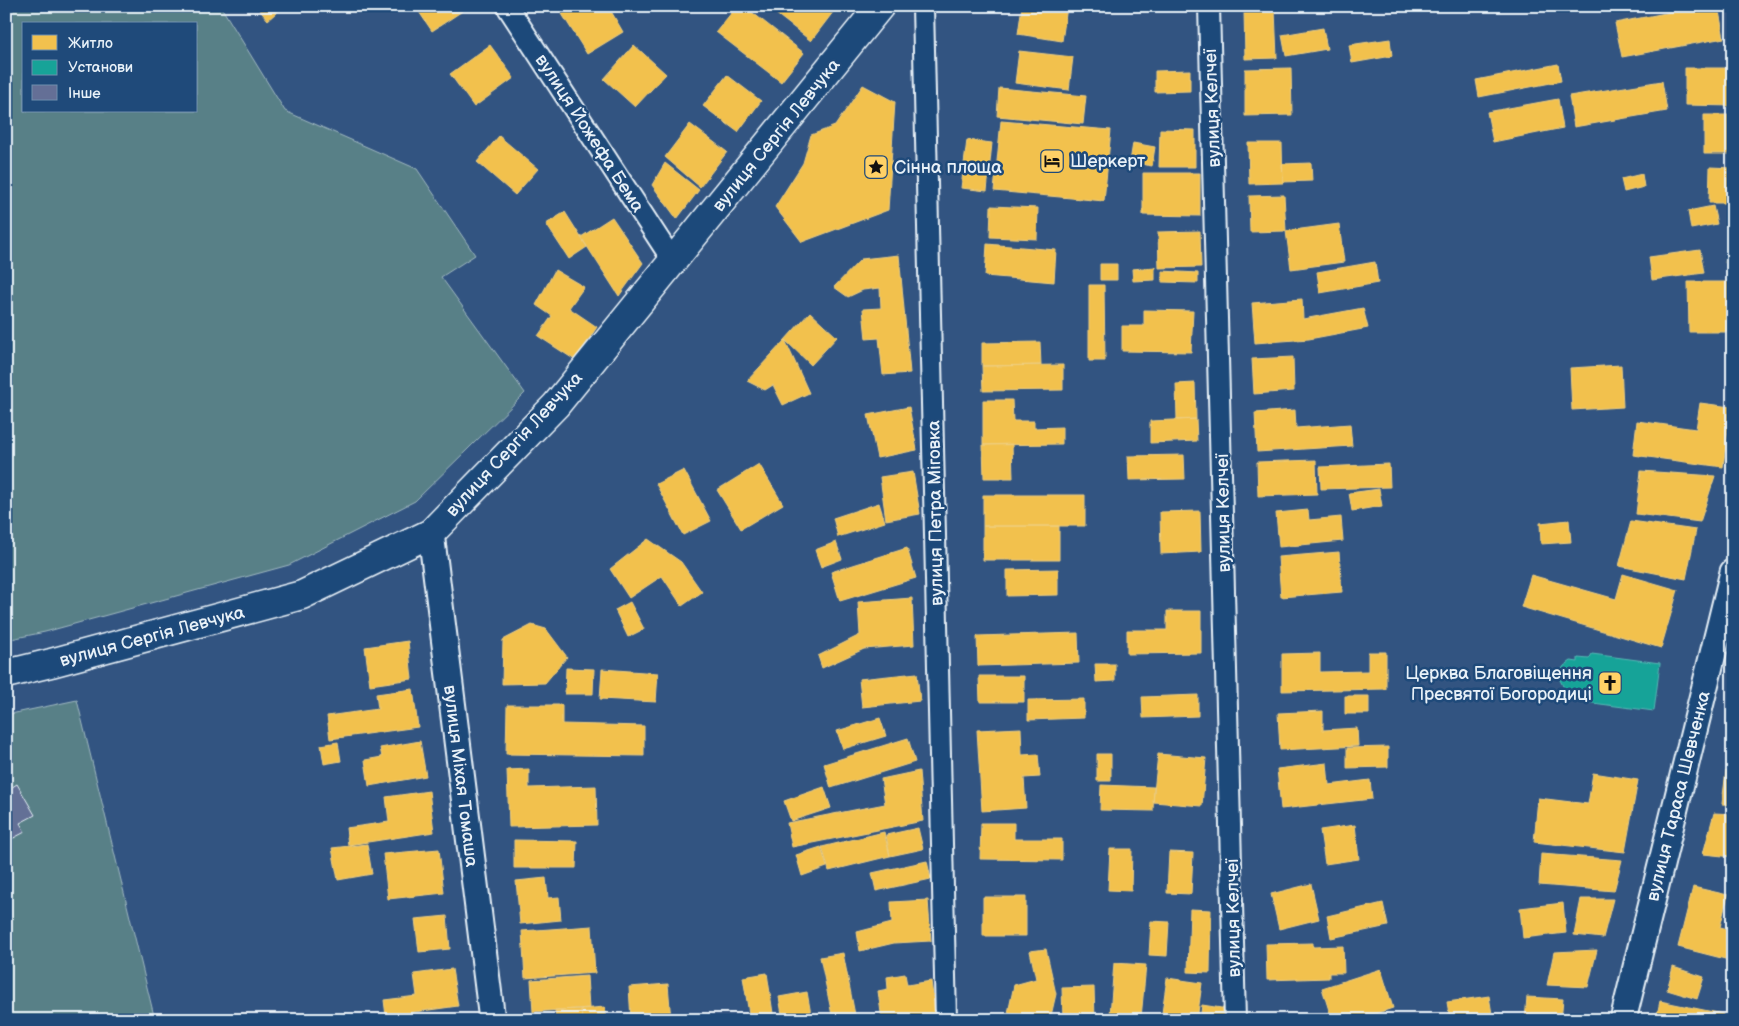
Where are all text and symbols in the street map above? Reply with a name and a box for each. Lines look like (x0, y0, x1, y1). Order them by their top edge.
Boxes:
legend (22, 22, 198, 112)
text: Житло (68, 34, 113, 53)
street label: вулиця Келчеї (1200, 47, 1225, 168)
street label: вулиця Йожефа Бема (531, 50, 649, 216)
street label: вулиця Сергія Левчука (708, 54, 845, 216)
text: Установи (68, 58, 133, 77)
text: Інше (68, 84, 101, 103)
hotel icon: Шеркерт (1039, 148, 1065, 174)
place label: Шеркерт (1070, 151, 1146, 172)
place icon: Сінна площа (863, 154, 889, 180)
place label: Сінна площа (894, 157, 1002, 178)
street label: вулиця Сергія Левчука (442, 367, 587, 521)
street label: вулиця Петра Міговка (923, 420, 948, 606)
street label: вулиця Келчеї (1212, 453, 1235, 573)
street label: вулиця Сергія Левчука (57, 602, 247, 671)
place label: Церква Благовіщення Пресвятої Богородиці (1405, 663, 1592, 705)
church icon: Церква Благовіщення Пресвятої Богородиці (1597, 670, 1623, 696)
street label: вулиця Міхая Томаша (439, 684, 482, 869)
street label: вулиця Тараса Шевченка (1642, 688, 1715, 903)
street label: вулиця Келчеї (1222, 858, 1245, 978)

